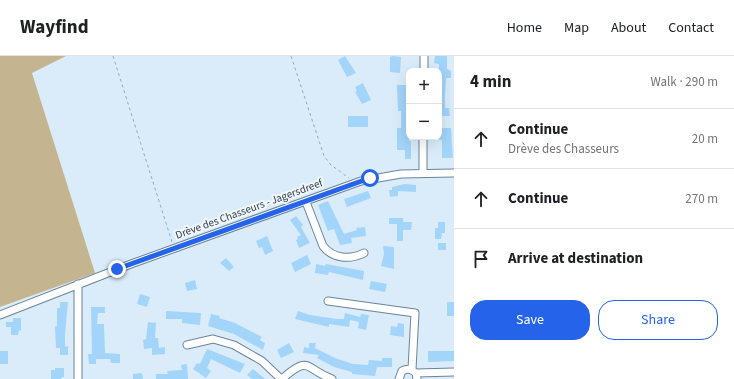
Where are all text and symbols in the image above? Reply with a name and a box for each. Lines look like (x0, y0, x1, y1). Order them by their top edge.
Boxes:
text: Wayfind (20, 14, 89, 41)
text: Home (507, 18, 542, 38)
text: Map (564, 18, 589, 38)
text: About (611, 18, 646, 38)
text: Contact (668, 18, 714, 38)
map controls (406, 68, 442, 140)
button: + (406, 68, 442, 104)
text: 4 min (470, 70, 511, 94)
text: Walk · 290 m (650, 73, 718, 91)
button: − (406, 104, 442, 140)
text: Continue (508, 119, 568, 140)
icon: ahead (470, 128, 492, 150)
text: 20 m (692, 130, 718, 148)
text: Drève des Chasseurs (508, 140, 619, 158)
route start (361, 169, 379, 187)
street label: Drève des Chasseurs - Jagersdreef (173, 175, 325, 243)
icon: ahead (470, 188, 492, 210)
text: Continue (508, 188, 568, 209)
text: 270 m (685, 190, 718, 208)
icon: arrive (470, 248, 492, 270)
text: Arrive at destination (508, 248, 643, 269)
route end (108, 260, 126, 278)
button: Save (470, 300, 590, 340)
button: Share (598, 300, 718, 340)

